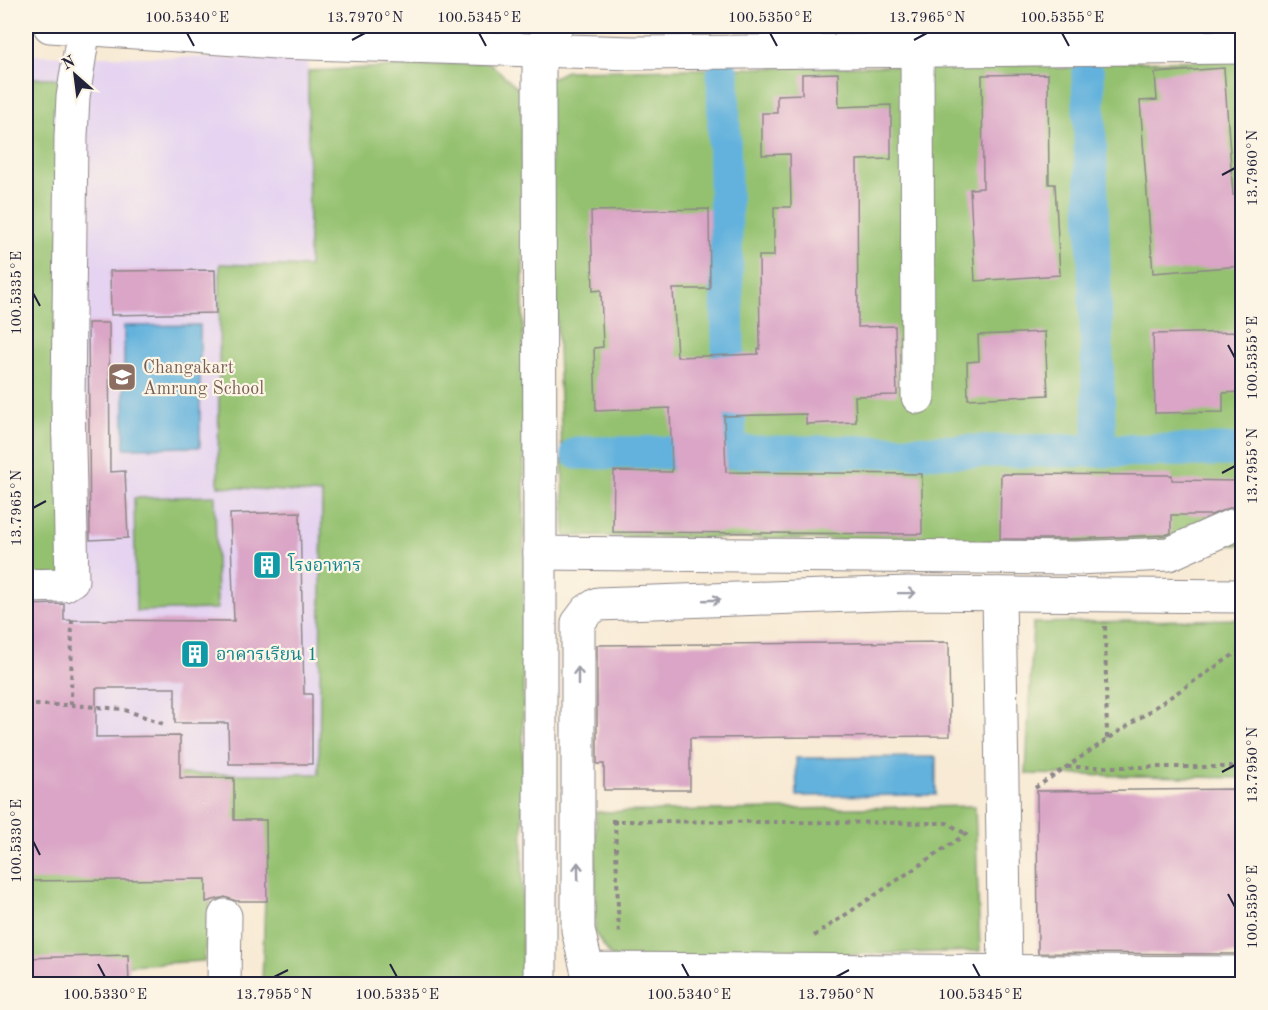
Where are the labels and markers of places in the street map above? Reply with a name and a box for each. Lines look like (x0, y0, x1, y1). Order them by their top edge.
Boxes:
place label: Changakart Amrung School (143, 359, 264, 398)
school or university icon: Changakart Amrung School (106, 361, 138, 393)
building icon: โรงอาหาร (251, 549, 283, 581)
place label: โรงอาหาร (287, 552, 361, 575)
building icon: อาคารเรียน 1 (179, 638, 211, 670)
place label: อาคารเรียน 1 (216, 645, 318, 664)

